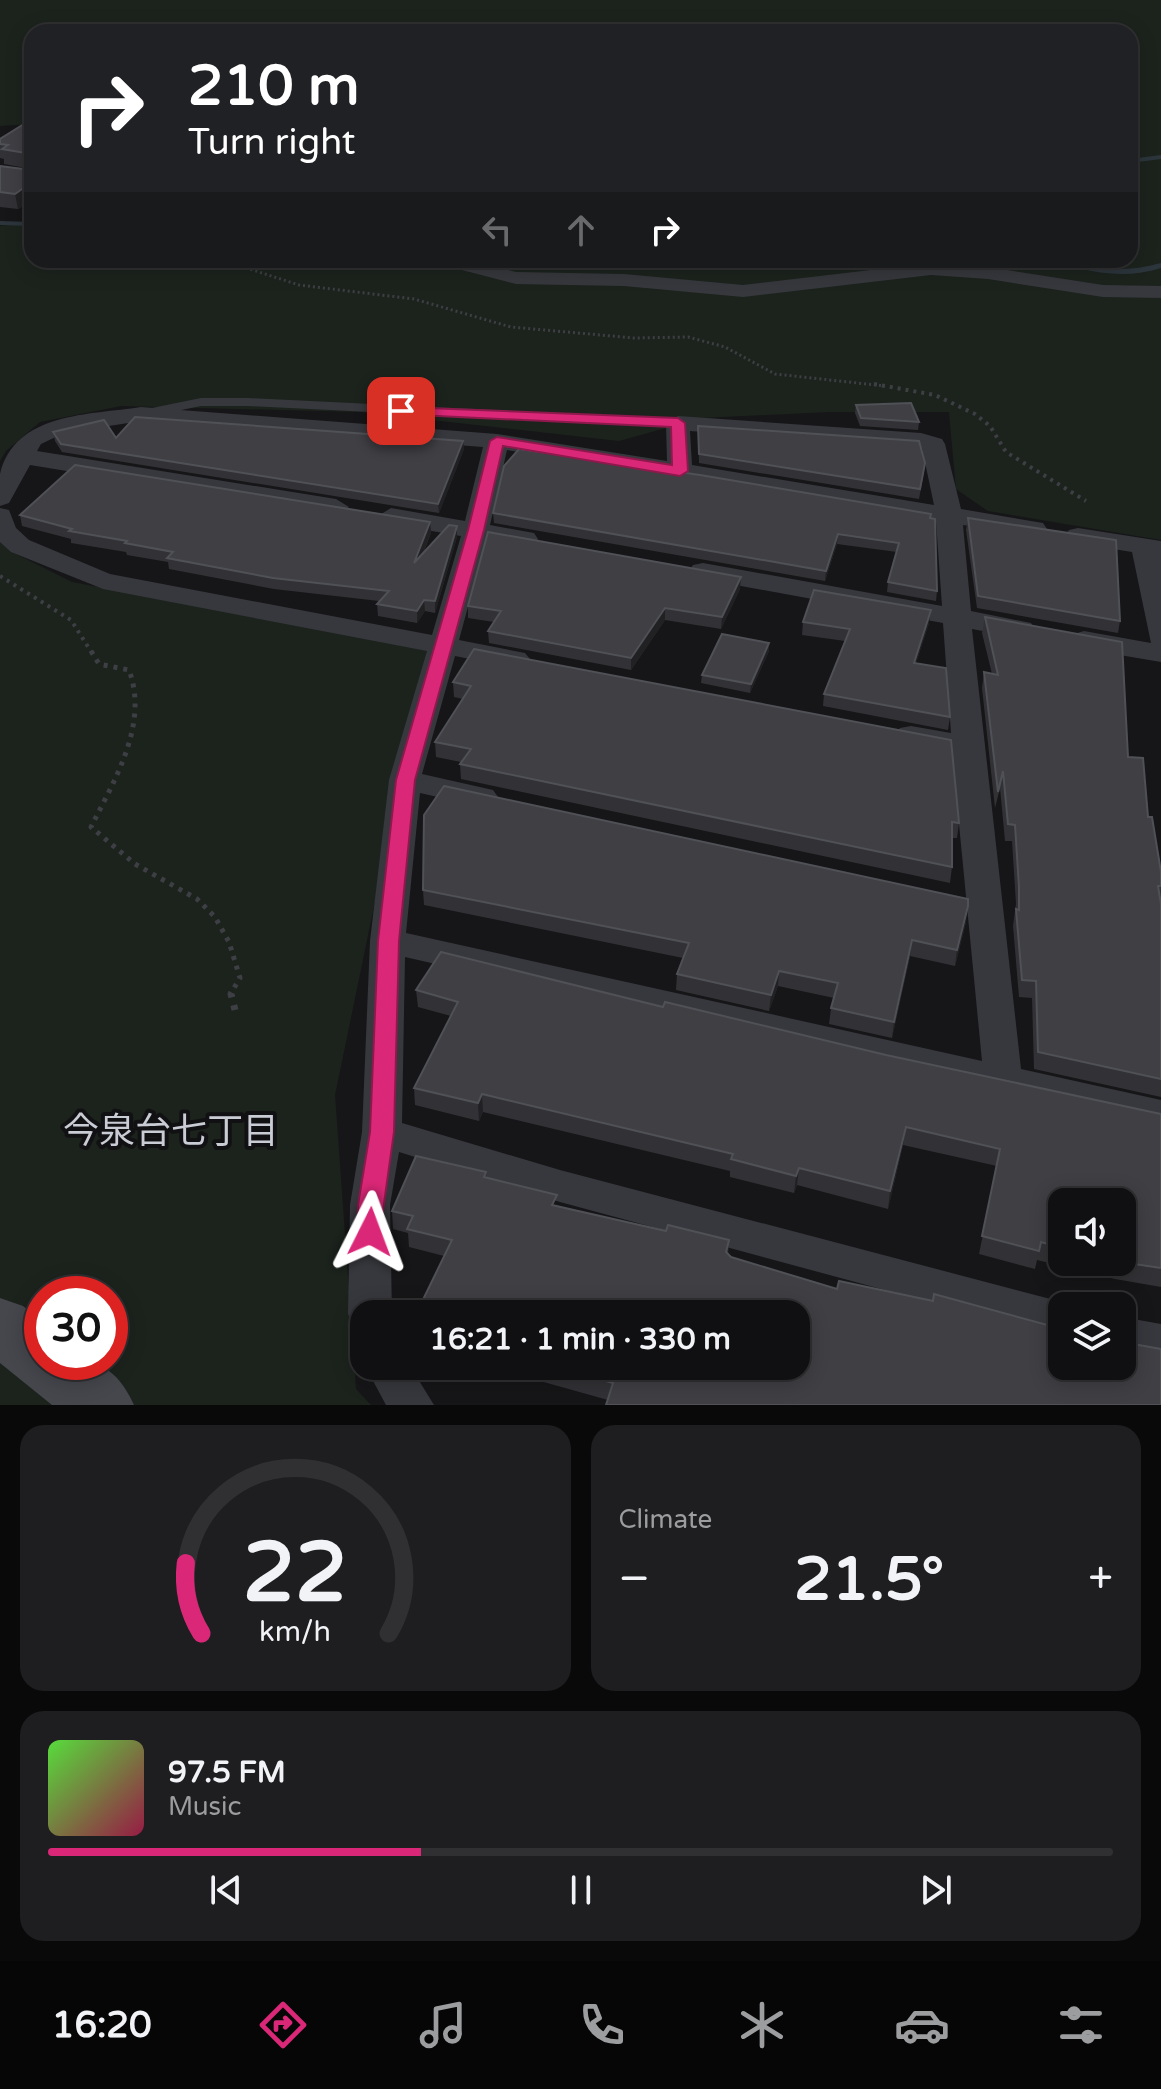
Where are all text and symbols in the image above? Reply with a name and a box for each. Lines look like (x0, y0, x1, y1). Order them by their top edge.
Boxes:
text: 210 m (188, 53, 359, 120)
icon: right (56, 56, 160, 160)
text: Turn right (188, 121, 355, 164)
icon: left (475, 208, 519, 252)
icon: ahead (559, 208, 603, 252)
icon: right (643, 208, 687, 252)
pin (367, 377, 435, 445)
icon: arrive (379, 389, 423, 433)
district label: 今泉台七丁目 (63, 1110, 279, 1153)
map controls (1048, 1188, 1136, 1380)
button: sound (1048, 1188, 1136, 1276)
position arrow (328, 1190, 412, 1274)
speed limit sign: 30 (24, 1276, 128, 1380)
button: layers (1048, 1292, 1136, 1380)
text: 16:21 · 1 min · 330 m (429, 1321, 731, 1358)
text: Climate (619, 1504, 712, 1535)
text: 22 (243, 1524, 347, 1624)
text: 21.5° (794, 1544, 944, 1616)
text: − (619, 1553, 650, 1606)
text: + (1088, 1553, 1113, 1606)
text: km/h (259, 1615, 331, 1649)
text: 97.5 FM (168, 1754, 286, 1791)
text: Music (168, 1791, 241, 1822)
icon: previous (204, 1868, 248, 1912)
icon: pause (559, 1868, 603, 1912)
icon: next (914, 1868, 958, 1912)
icon: directions (255, 1997, 311, 2053)
icon: music (415, 1997, 471, 2053)
icon: phone (574, 1997, 630, 2053)
icon: climate (734, 1997, 790, 2053)
icon: car (894, 1997, 950, 2053)
icon: filters (1053, 1997, 1109, 2053)
text: 16:20 (52, 2004, 152, 2047)

